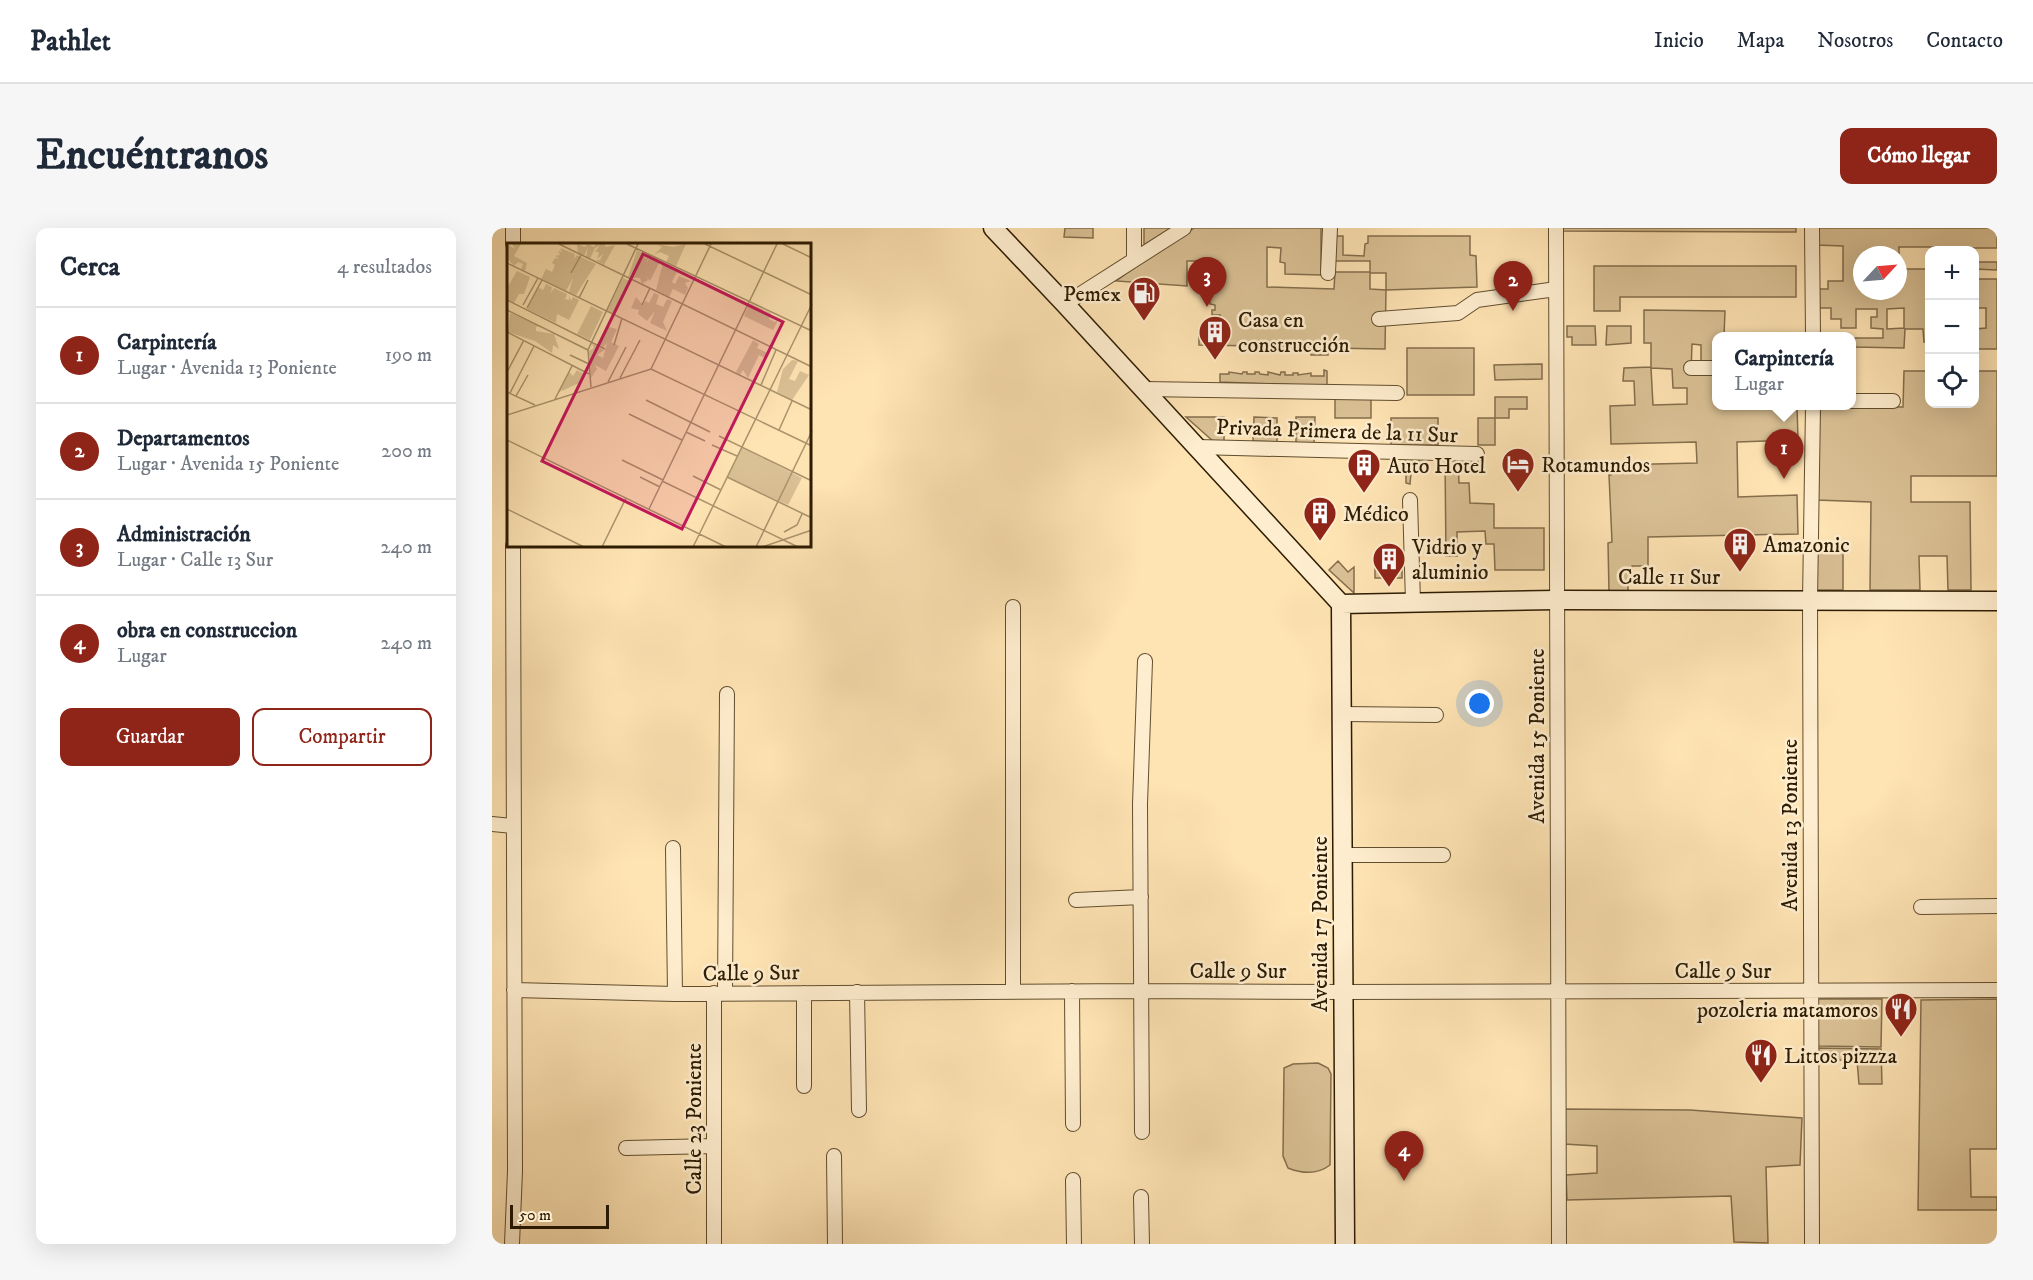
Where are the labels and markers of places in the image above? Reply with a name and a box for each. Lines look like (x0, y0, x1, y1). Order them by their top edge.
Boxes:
pin: 3 (1188, 257, 1226, 307)
pin: 2 (1494, 262, 1532, 311)
fuel station icon: Pemex (1126, 275, 1162, 322)
place label: Pemex (1063, 281, 1121, 308)
place label: Casa en construcción (1238, 307, 1350, 359)
building icon: Casa en construcción (1197, 314, 1233, 361)
pin: 1 (1764, 430, 1804, 479)
hotel icon: Rotamundos (1500, 446, 1536, 493)
building icon: Auto Hotel (1346, 447, 1382, 494)
place label: Rotamundos (1541, 452, 1650, 479)
place label: Auto Hotel (1387, 453, 1486, 480)
building icon: Médico (1302, 495, 1338, 542)
place label: Médico (1343, 501, 1409, 528)
building icon: Amazonic (1722, 526, 1758, 573)
place label: Amazonic (1763, 532, 1850, 559)
place label: Vidrio y aluminio (1411, 534, 1489, 586)
building icon: Vidrio y aluminio (1371, 541, 1407, 588)
restaurant icon: pozoleria matamoros (1883, 991, 1919, 1038)
place label: pozoleria matamoros (1696, 997, 1878, 1024)
restaurant icon: Littos pizzza (1743, 1037, 1779, 1084)
place label: Littos pizzza (1784, 1043, 1898, 1070)
pin: 4 (1384, 1132, 1424, 1181)

